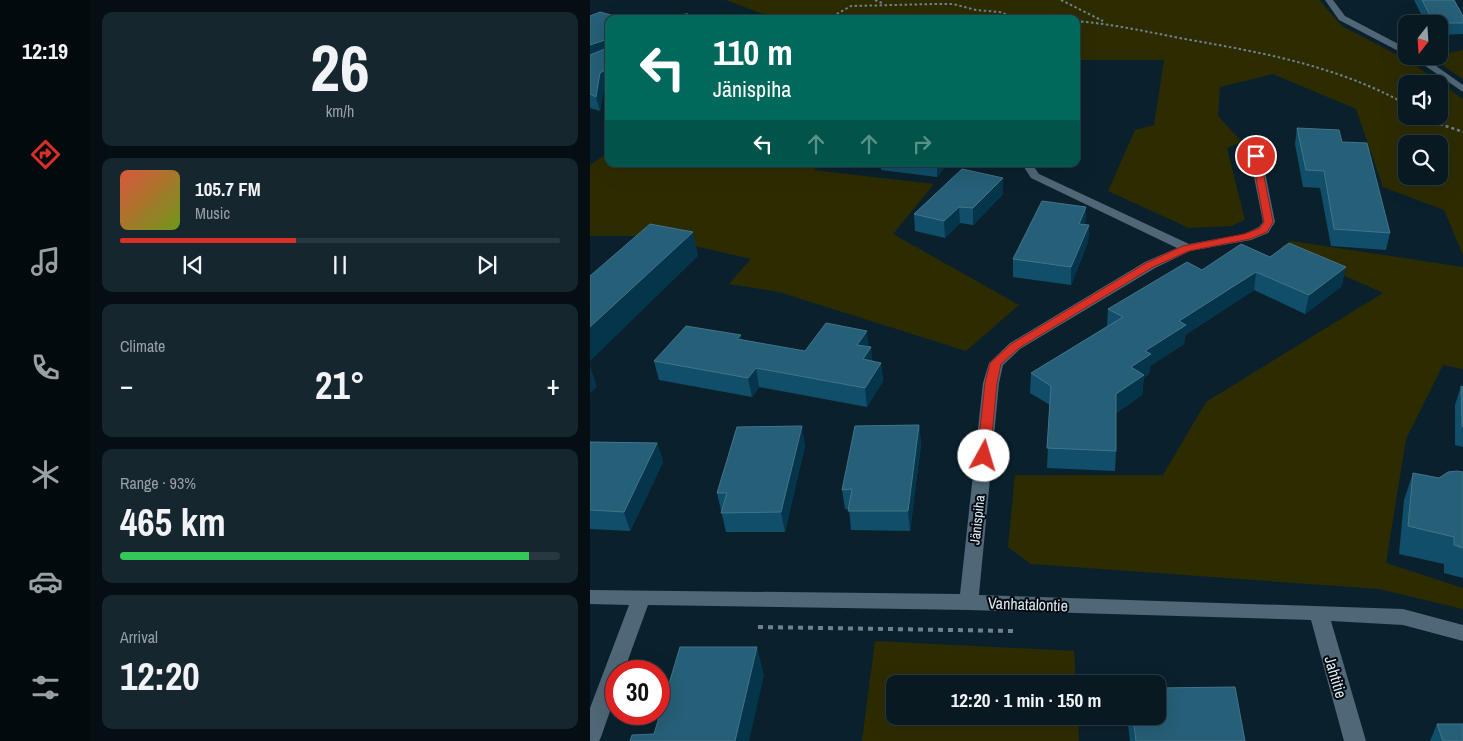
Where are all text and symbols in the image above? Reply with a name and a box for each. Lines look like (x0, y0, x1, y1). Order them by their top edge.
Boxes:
north arrow (1398, 15, 1448, 65)
map controls (1398, 15, 1448, 185)
text: 26 (310, 24, 370, 111)
text: 110 m (713, 29, 793, 76)
icon: left (630, 35, 695, 100)
text: 12:19 (22, 36, 68, 66)
text: Jänispiha (713, 74, 791, 104)
button: sound (1398, 75, 1448, 125)
text: km/h (326, 100, 354, 122)
icon: left (749, 130, 777, 158)
icon: ahead (802, 130, 830, 158)
icon: ahead (855, 130, 883, 158)
icon: right (908, 130, 936, 158)
pin (1235, 135, 1277, 177)
button: search (1398, 135, 1448, 185)
icon: directions (28, 137, 63, 172)
icon: arrive (1242, 142, 1270, 170)
text: 105.7 FM (195, 176, 261, 202)
text: Music (195, 202, 230, 224)
icon: music (28, 244, 63, 279)
icon: previous (179, 251, 207, 279)
icon: pause (326, 251, 354, 279)
icon: next (473, 251, 501, 279)
text: Climate (120, 335, 165, 357)
icon: phone (28, 350, 63, 385)
text: 21° (315, 360, 365, 411)
text: − (120, 366, 133, 404)
text: + (547, 366, 560, 404)
position arrow (957, 429, 1009, 481)
icon: climate (28, 457, 63, 492)
text: Range · 93% (120, 472, 196, 494)
street label: Jänispiha (965, 494, 989, 546)
text: 465 km (120, 497, 226, 548)
icon: car (28, 564, 63, 599)
street label: Vanhatalontie (988, 592, 1068, 616)
text: Arrival (120, 626, 158, 648)
text: 12:20 (120, 651, 200, 702)
street label: Jahtitie (1319, 653, 1353, 701)
speed limit sign: 30 (605, 660, 670, 725)
icon: filters (28, 670, 63, 705)
text: 12:20 · 1 min · 150 m (951, 687, 1101, 713)

